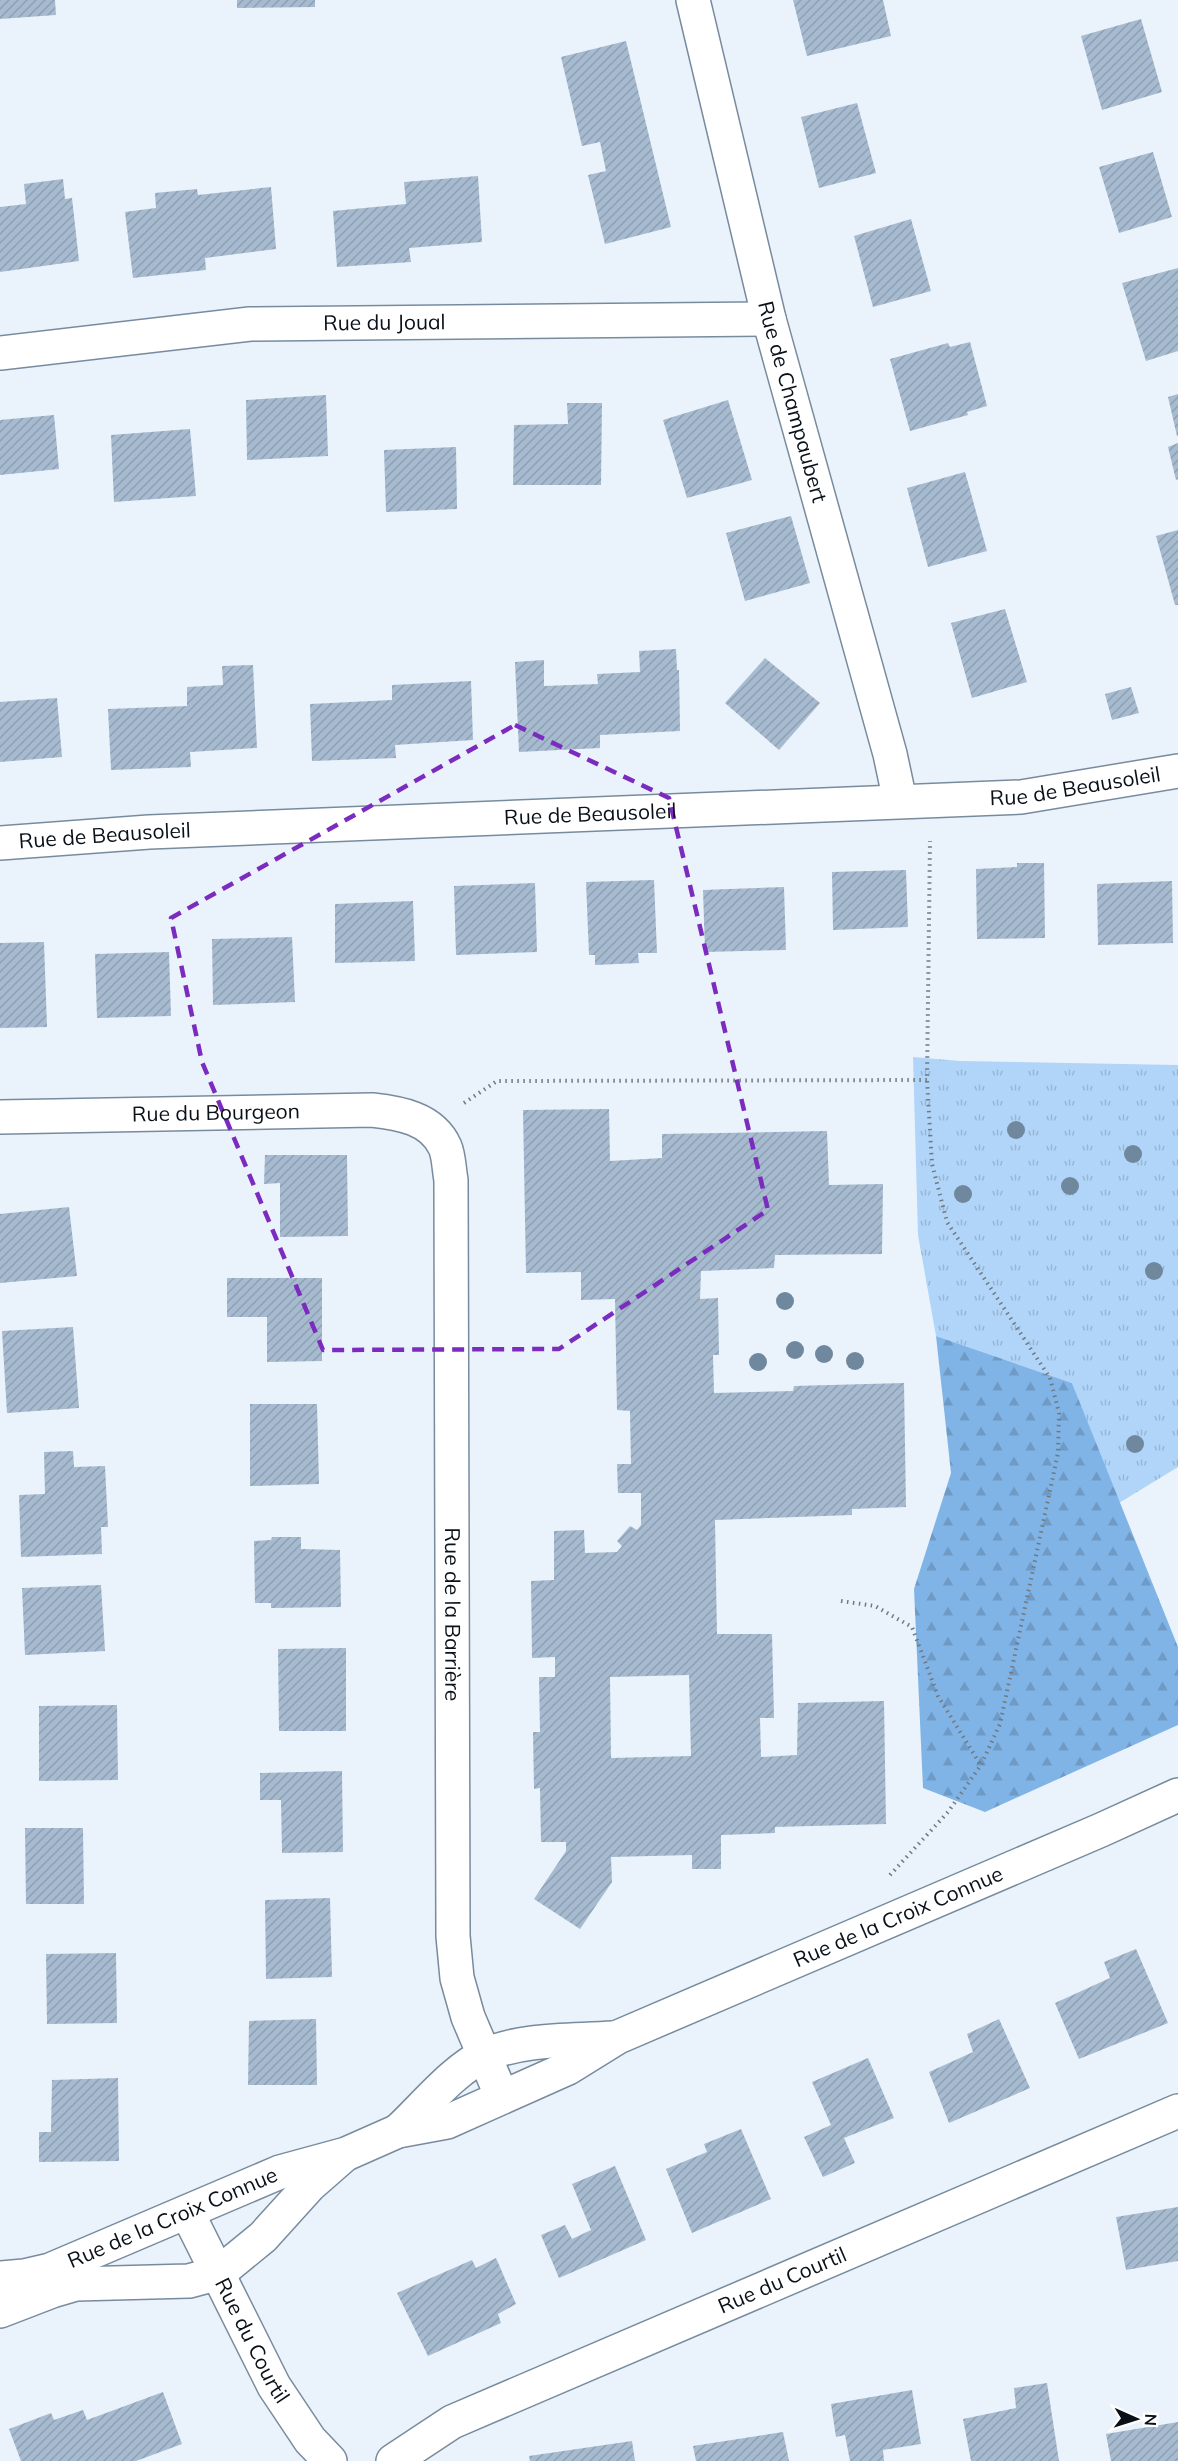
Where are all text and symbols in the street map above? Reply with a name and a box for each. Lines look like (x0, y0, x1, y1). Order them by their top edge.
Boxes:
street label: Rue de Champaubert (753, 298, 833, 505)
street label: Rue du Joual (323, 308, 446, 335)
street label: Rue de Beausoleil (989, 760, 1162, 810)
street label: Rue de Beausoleil (504, 797, 677, 830)
street label: Rue de Beausoleil (18, 816, 191, 854)
street label: Rue du Bourgeon (132, 1097, 300, 1127)
street label: Rue de la Barrière (440, 1527, 466, 1701)
street label: Rue de la Croix Connue (789, 1860, 1007, 1972)
street label: Rue de la Croix Connue (63, 2161, 281, 2273)
street label: Rue du Courtil (714, 2241, 850, 2319)
street label: Rue du Courtil (210, 2273, 296, 2408)
north arrow (1106, 2389, 1166, 2449)
text: N (1141, 2413, 1161, 2426)

